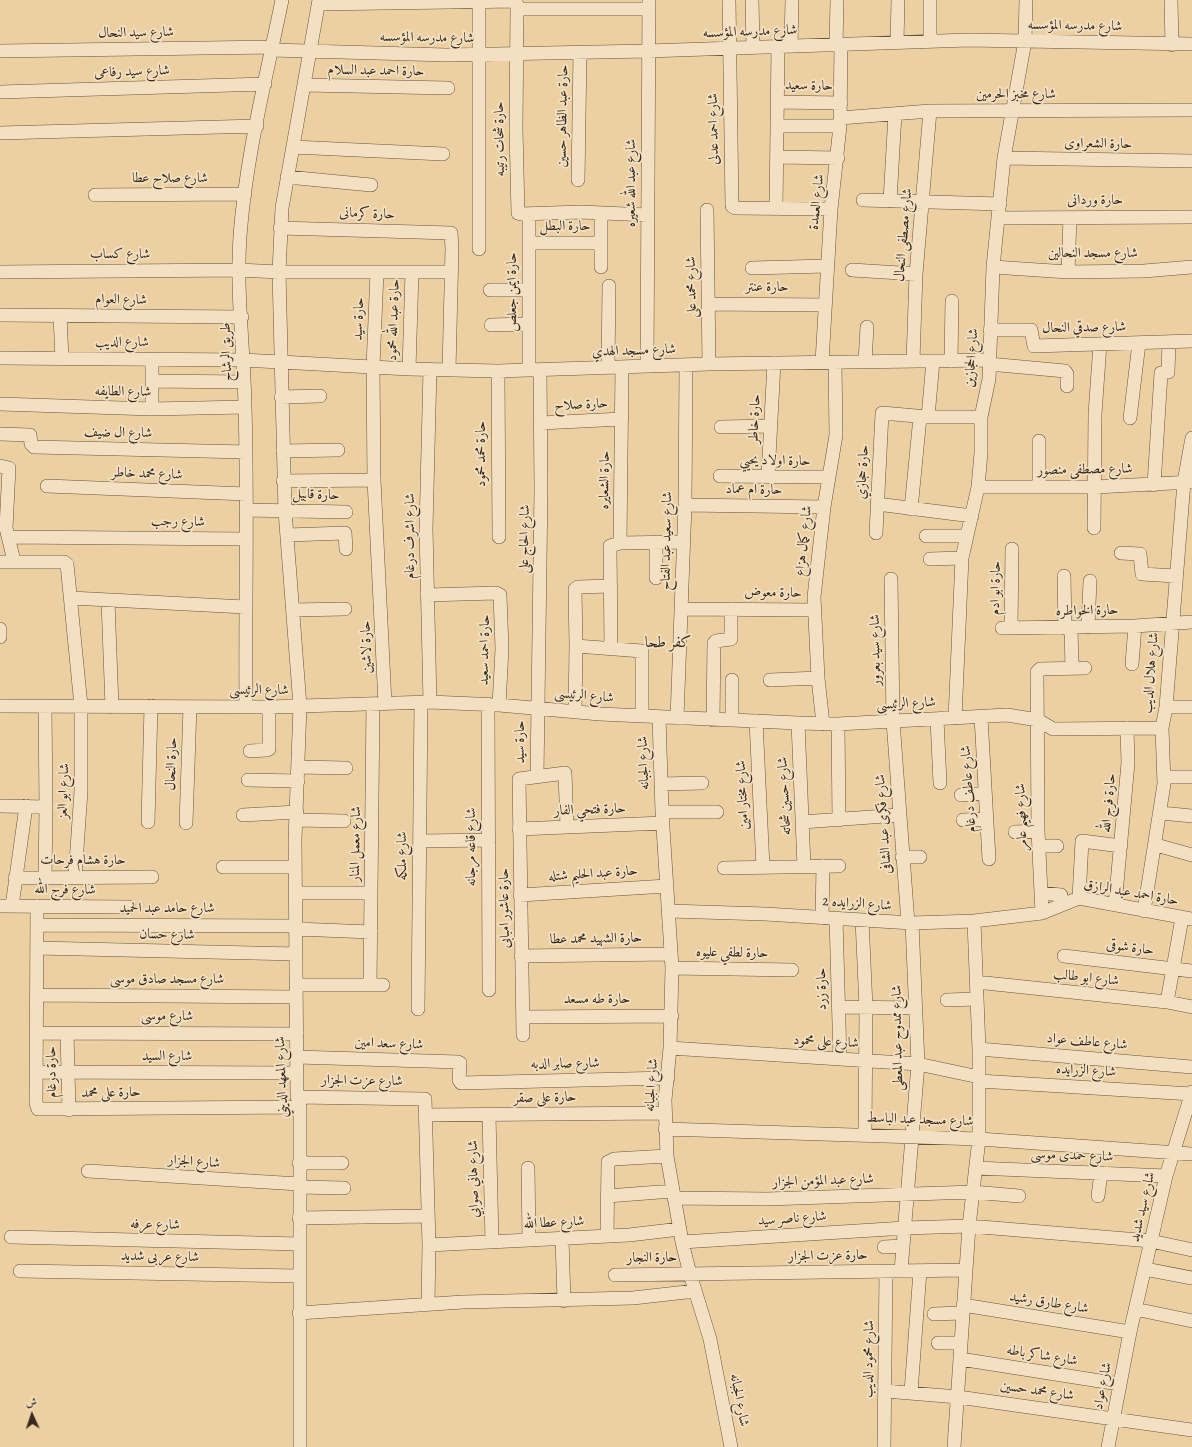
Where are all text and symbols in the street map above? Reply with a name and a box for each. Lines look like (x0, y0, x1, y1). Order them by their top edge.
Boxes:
street label: شارع مدرسه المؤسسه (1027, 17, 1123, 35)
street label: شارع مدرسه المؤسسه (702, 22, 798, 42)
street label: شارع سيد النحال (98, 24, 174, 42)
street label: شارع مدرسه المؤسسه (379, 29, 475, 47)
street label: شارع سيد رفاعى (94, 62, 170, 82)
street label: حارة احمد عبد السلام (327, 62, 425, 80)
street label: حارة عبد الظاهر حسين (554, 64, 572, 168)
street label: حارة سعيد (785, 77, 833, 95)
street label: شارع مخبز الحرمين (976, 87, 1056, 103)
street label: شارع احمد عدلى (705, 93, 723, 165)
street label: حارة شحات رتيبه (491, 101, 509, 177)
street label: حارة الشعراوى (1064, 135, 1132, 153)
street label: شارع عبد الله شعيره (624, 139, 640, 227)
street label: شارع صلاح عطا (132, 171, 208, 187)
street label: شارع العمدة (806, 173, 828, 231)
street label: شارع مصطفى النحال (892, 188, 916, 282)
street label: حارة وردانى (1067, 193, 1123, 209)
street label: حارة كرمانى (339, 205, 395, 223)
street label: حارة البطل (540, 219, 590, 235)
street label: شارع مسجد النحالين (1048, 246, 1138, 262)
street label: شارع كساب (90, 247, 150, 263)
street label: حارة ايمن جعلص (505, 252, 521, 332)
street label: شارع محمد على (683, 256, 701, 318)
street label: حارة عبد الله محمود (384, 279, 404, 361)
street label: حارة عنتر (746, 280, 788, 296)
street label: شارع العوام (95, 291, 147, 309)
street label: حارة سيد (350, 297, 368, 341)
street label: شارع صدقي النحال (1042, 319, 1126, 337)
street label: طريق الرشاح (218, 322, 236, 382)
street label: شارع الحجازين (962, 328, 982, 388)
street label: شارع الديب (95, 335, 149, 351)
street label: شارع مسجد الهدي (592, 341, 676, 361)
street label: شارع الطايفه (94, 383, 152, 401)
street label: حارة خاطر (745, 394, 765, 444)
street label: حارة صلاح (554, 395, 608, 415)
street label: حارة محمد محمود (474, 421, 490, 487)
street label: شارع ال ضيف (84, 424, 152, 442)
street label: حارة حجازي (853, 444, 873, 500)
street label: حارة الشعايره (596, 450, 614, 510)
street label: حارة اولاد يحيي (739, 452, 811, 470)
street label: شارع مصطفى منصور (1037, 461, 1133, 479)
street label: شارع محمد خاطر (111, 464, 183, 484)
street label: حارة ام عماد (725, 481, 783, 499)
street label: حارة قابيل (292, 486, 340, 504)
street label: شارع سعيد عبد الفتاح (658, 491, 676, 591)
street label: شارع اشرف درغام (403, 493, 419, 579)
street label: شارع الحاج على (516, 504, 534, 574)
street label: شارع كمال هزاع (792, 505, 816, 577)
street label: شارع رجب (151, 513, 205, 531)
street label: حارة ابو ادم (987, 561, 1005, 615)
street label: حارة معوض (744, 584, 802, 602)
street label: حارة الخواطره (1055, 602, 1119, 620)
street label: حارة احمد سعيد (476, 614, 494, 686)
street label: شارع سيد بعرور (867, 614, 885, 686)
street label: حارة لاشين (358, 620, 376, 674)
street label: شارع هلال الديب (1139, 632, 1163, 714)
district label: كفر طحا (645, 633, 691, 653)
street label: شارع الرئيسى (229, 683, 289, 699)
street label: شارع الرئيسى (554, 685, 614, 707)
street label: شارع الرئيسى (876, 694, 936, 714)
street label: حارة سيد (513, 720, 529, 764)
street label: شارع الجبانه (635, 736, 653, 790)
street label: حارة النحال (163, 737, 181, 791)
street label: شارع عاطف درغام (958, 745, 980, 833)
street label: شارع حسين شحاته (775, 756, 795, 836)
street label: شارع مختار امين (733, 760, 753, 830)
street label: شارع ابو العز (55, 763, 73, 819)
street label: حارة فرج الله (1098, 773, 1120, 833)
street label: شارع فكرى عبد الشافى (872, 774, 896, 874)
street label: شارع فهيم عامر (1012, 783, 1032, 851)
street label: حارة فتحي الفار (554, 800, 626, 820)
street label: شارع معمل المنار (347, 806, 365, 882)
street label: شارع قاعه مرجانه (464, 807, 480, 887)
street label: شارع ملكه (395, 831, 411, 881)
street label: حارة هشام فرحات (40, 853, 126, 869)
street label: حارة عبد الحليم شتله (548, 862, 638, 886)
street label: حارة عاشور امبابى (496, 868, 514, 948)
street label: حارة احمد عبد الرازق (1082, 876, 1180, 910)
street label: شارع فرج الله (34, 881, 96, 899)
street label: شارع الزرايده 2 (822, 893, 892, 915)
street label: شارع حامد عبد الحميد (119, 901, 215, 917)
street label: شارع حسان (139, 926, 195, 944)
street label: حارة الشهيد محمد عطا (550, 930, 642, 948)
street label: حارة شوقى (1105, 937, 1155, 959)
street label: حارة لطفي عليوه (696, 944, 768, 962)
street label: شارع ابو طالب (1052, 966, 1120, 990)
street label: حارة زرد (813, 968, 831, 1010)
street label: شارع مسجد صادق موسى (110, 972, 224, 988)
street label: شارع ممدوح عبد المعطى (889, 985, 907, 1091)
street label: حارة طه مسعد (564, 992, 630, 1008)
street label: شارع موسى (141, 1009, 193, 1025)
street label: شارع عاطف عواد (1046, 1030, 1128, 1054)
street label: شارع على محمود (793, 1032, 859, 1052)
street label: شارع سعد امين (354, 1034, 424, 1054)
street label: شارع المعهد الديني (272, 1036, 292, 1118)
street label: حارة درغام (43, 1046, 61, 1098)
street label: شارع السيد (142, 1049, 192, 1065)
street label: شارع صابر الدبه (530, 1055, 600, 1073)
street label: شارع الجبانه (642, 1058, 662, 1112)
street label: شارع الزرايده (1056, 1061, 1116, 1081)
street label: شارع عزت الجزار (321, 1072, 403, 1090)
street label: حارة على محمد (81, 1084, 141, 1102)
street label: حارة على صقر (514, 1089, 576, 1107)
street label: شارع مسجد عبد الباسط (866, 1110, 974, 1130)
street label: شارع هاني صوابي (465, 1140, 483, 1218)
street label: شارع حمدى موسى (1030, 1146, 1114, 1166)
street label: شارع الجزار (167, 1152, 221, 1172)
street label: شارع سيد شديد (1127, 1170, 1159, 1244)
street label: شارع عبد المؤمن الجزار (772, 1171, 874, 1191)
street label: شارع ناصر سيد (757, 1208, 827, 1230)
street label: شارع عطا الله (523, 1213, 585, 1233)
street label: شارع عرفه (130, 1216, 180, 1234)
street label: حارة عزت الجزار (788, 1247, 868, 1265)
street label: شارع عربى شديد (121, 1248, 199, 1266)
street label: حارة النجار (627, 1249, 677, 1267)
street label: شارع طارق رشيد (1008, 1288, 1090, 1318)
street label: شارع محمود الديب (860, 1320, 878, 1398)
street label: شارع شاكر باطه (1005, 1342, 1079, 1370)
street label: شارع عواد (1090, 1361, 1116, 1411)
street label: شارع الجبانه (726, 1372, 752, 1428)
street label: شارع محمد حسين (999, 1378, 1075, 1404)
north arrow (12, 1395, 52, 1435)
text: ش (25, 1395, 37, 1410)

